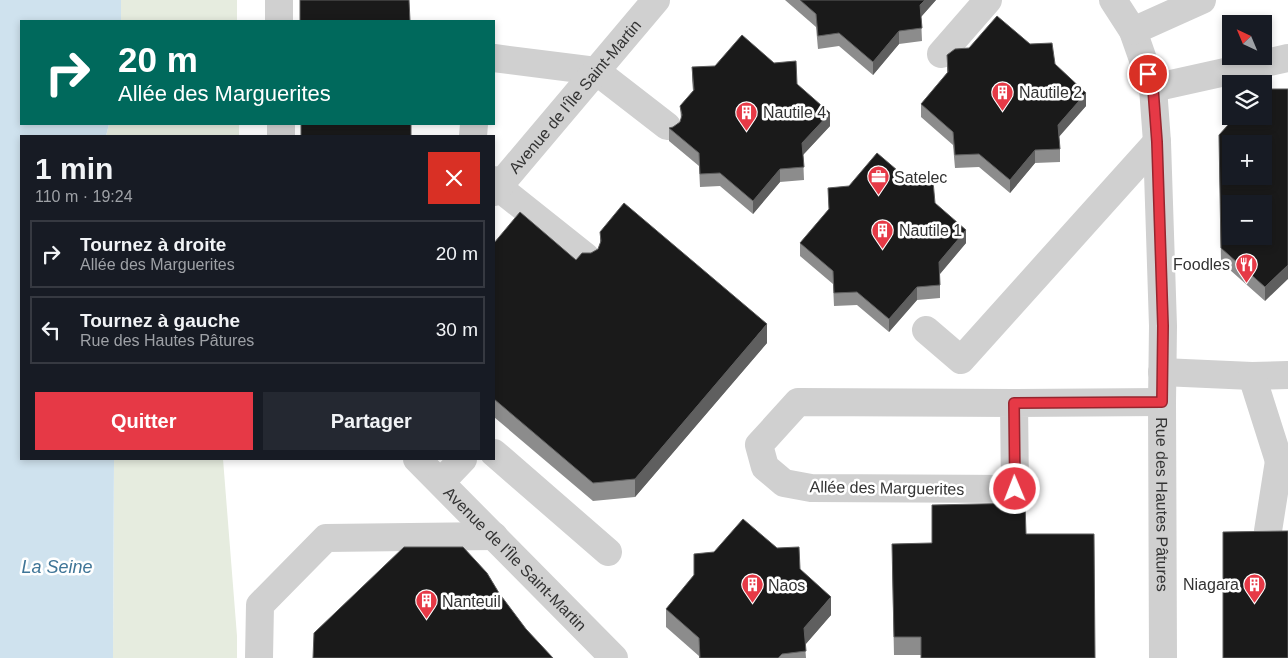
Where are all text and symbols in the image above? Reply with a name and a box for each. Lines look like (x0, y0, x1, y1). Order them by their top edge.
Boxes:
north arrow (1222, 15, 1272, 65)
map controls (1222, 15, 1272, 245)
street label: Avenue de l'Île Saint-Martin (505, 16, 644, 176)
icon: right (35, 40, 100, 105)
text: 20 m (118, 40, 198, 79)
pin (1127, 53, 1169, 95)
icon: arrive (1134, 60, 1162, 88)
button: layers (1222, 75, 1272, 125)
building icon: Nautile 2 (991, 80, 1015, 111)
text: Allée des Marguerites (118, 81, 331, 106)
place label: Nautile 2 (1019, 84, 1082, 101)
building icon: Nautile 4 (735, 100, 759, 131)
place label: Nautile 4 (763, 104, 826, 121)
button: + (1222, 135, 1272, 185)
text: 1 min (35, 152, 113, 185)
button: close (428, 152, 480, 204)
office icon: Satelec (866, 165, 890, 196)
place label: Satelec (894, 169, 947, 186)
text: 110 m · 19:24 (35, 188, 133, 205)
button: − (1222, 195, 1272, 245)
building icon: Nautile 1 (871, 218, 895, 249)
place label: Nautile 1 (899, 222, 962, 239)
text: Tournez à droite (80, 234, 226, 255)
icon: right (37, 240, 65, 268)
text: 20 m (436, 243, 478, 264)
restaurant icon: Foodles (1234, 252, 1258, 283)
text: Allée des Marguerites (80, 256, 235, 273)
place label: Foodles (1173, 256, 1230, 273)
text: Tournez à gauche (80, 310, 240, 331)
icon: left (37, 316, 65, 344)
text: 30 m (436, 319, 478, 340)
text: Rue des Hautes Pâtures (80, 332, 254, 349)
button: Quitter (35, 392, 253, 450)
button: Partager (263, 392, 480, 450)
street label: Rue des Hautes Pâtures (1154, 417, 1171, 592)
position arrow (988, 462, 1040, 514)
street label: Allée des Marguerites (809, 478, 965, 498)
street label: Avenue de l'Île Saint-Martin (441, 483, 590, 634)
water label: La Seine (21, 557, 93, 577)
building icon: Niagara (1243, 572, 1267, 603)
building icon: Naos (740, 573, 764, 604)
place label: Niagara (1183, 576, 1239, 593)
place label: Naos (768, 577, 805, 594)
building icon: Nanteuil (414, 589, 438, 620)
place label: Nanteuil (442, 593, 501, 610)

